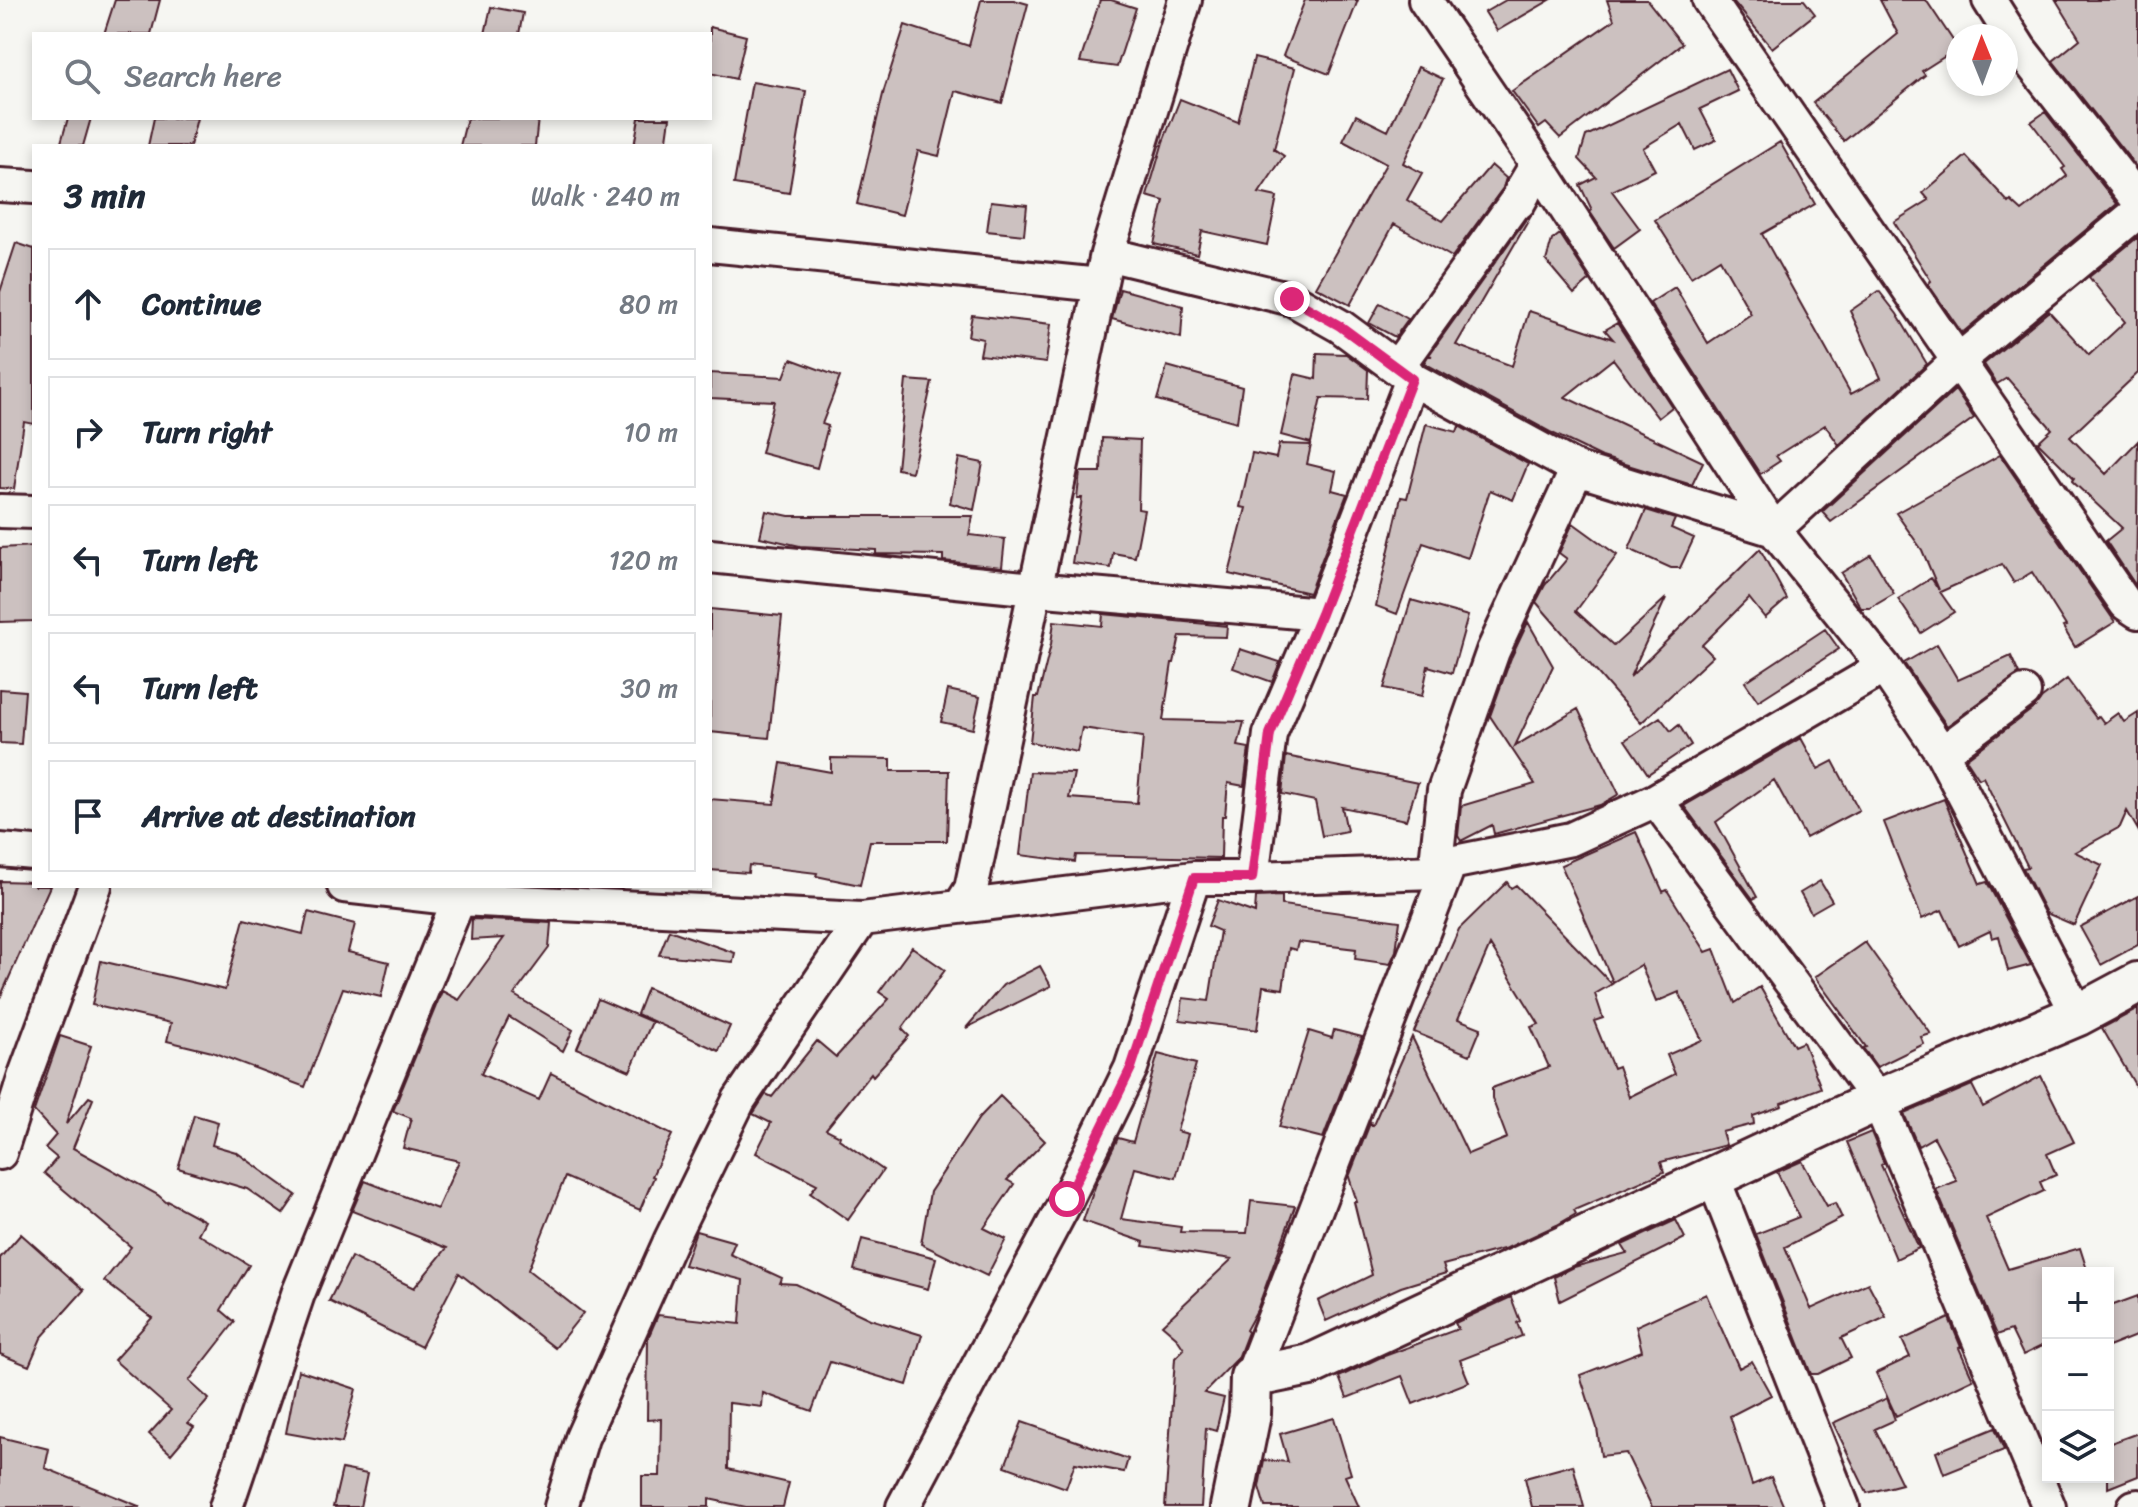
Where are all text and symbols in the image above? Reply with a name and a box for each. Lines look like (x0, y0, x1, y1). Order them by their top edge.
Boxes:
north arrow (1946, 24, 2018, 96)
search box (32, 32, 712, 120)
text: Search here (124, 49, 282, 103)
icon: search (60, 54, 104, 98)
text: 3 min (64, 166, 145, 226)
text: Walk · 240 m (531, 173, 680, 219)
text: Continue (142, 277, 261, 331)
text: 80 m (619, 281, 678, 327)
route end (1274, 281, 1310, 317)
icon: ahead (66, 282, 110, 326)
text: Turn right (142, 405, 272, 459)
text: 10 m (624, 409, 678, 455)
icon: right (66, 410, 110, 454)
text: Turn left (142, 533, 258, 587)
text: 120 m (609, 537, 678, 583)
icon: left (66, 538, 110, 582)
text: Turn left (142, 661, 258, 715)
text: 30 m (621, 665, 678, 711)
icon: left (66, 666, 110, 710)
text: Arrive at destination (142, 789, 416, 843)
icon: arrive (66, 794, 110, 838)
route start (1049, 1181, 1085, 1217)
map controls (2042, 1267, 2114, 1483)
button: + (2042, 1267, 2114, 1339)
button: − (2042, 1339, 2114, 1411)
button: layers (2042, 1411, 2114, 1483)

